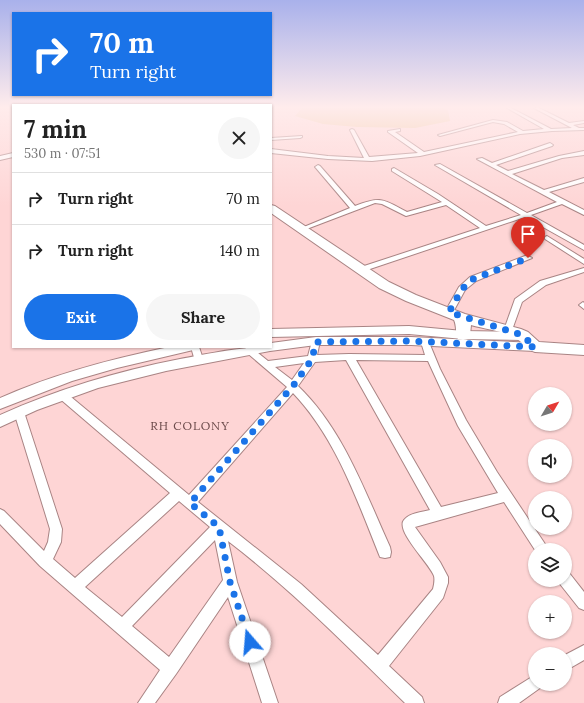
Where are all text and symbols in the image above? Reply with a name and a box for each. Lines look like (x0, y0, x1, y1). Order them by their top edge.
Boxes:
text: 70 m (90, 25, 154, 61)
icon: right (24, 28, 76, 80)
text: Turn right (90, 60, 176, 83)
text: 7 min (24, 114, 87, 145)
button: close (218, 117, 260, 159)
text: 530 m · 07:51 (24, 145, 100, 162)
icon: right (24, 188, 46, 210)
text: Turn right (58, 189, 134, 208)
text: 70 m (226, 189, 260, 208)
pin (511, 217, 545, 258)
icon: arrive (517, 223, 539, 245)
icon: right (24, 240, 46, 262)
text: Turn right (58, 241, 134, 260)
text: 140 m (220, 241, 260, 260)
button: Exit (24, 294, 138, 340)
button: Share (146, 294, 260, 340)
north arrow (528, 387, 572, 431)
map controls (528, 387, 572, 691)
district label: RH COLONY (150, 418, 230, 433)
button: sound (528, 439, 572, 483)
button: search (528, 491, 572, 535)
button: layers (528, 543, 572, 587)
button: + (528, 595, 572, 639)
position arrow (229, 621, 271, 663)
button: − (528, 647, 572, 691)

